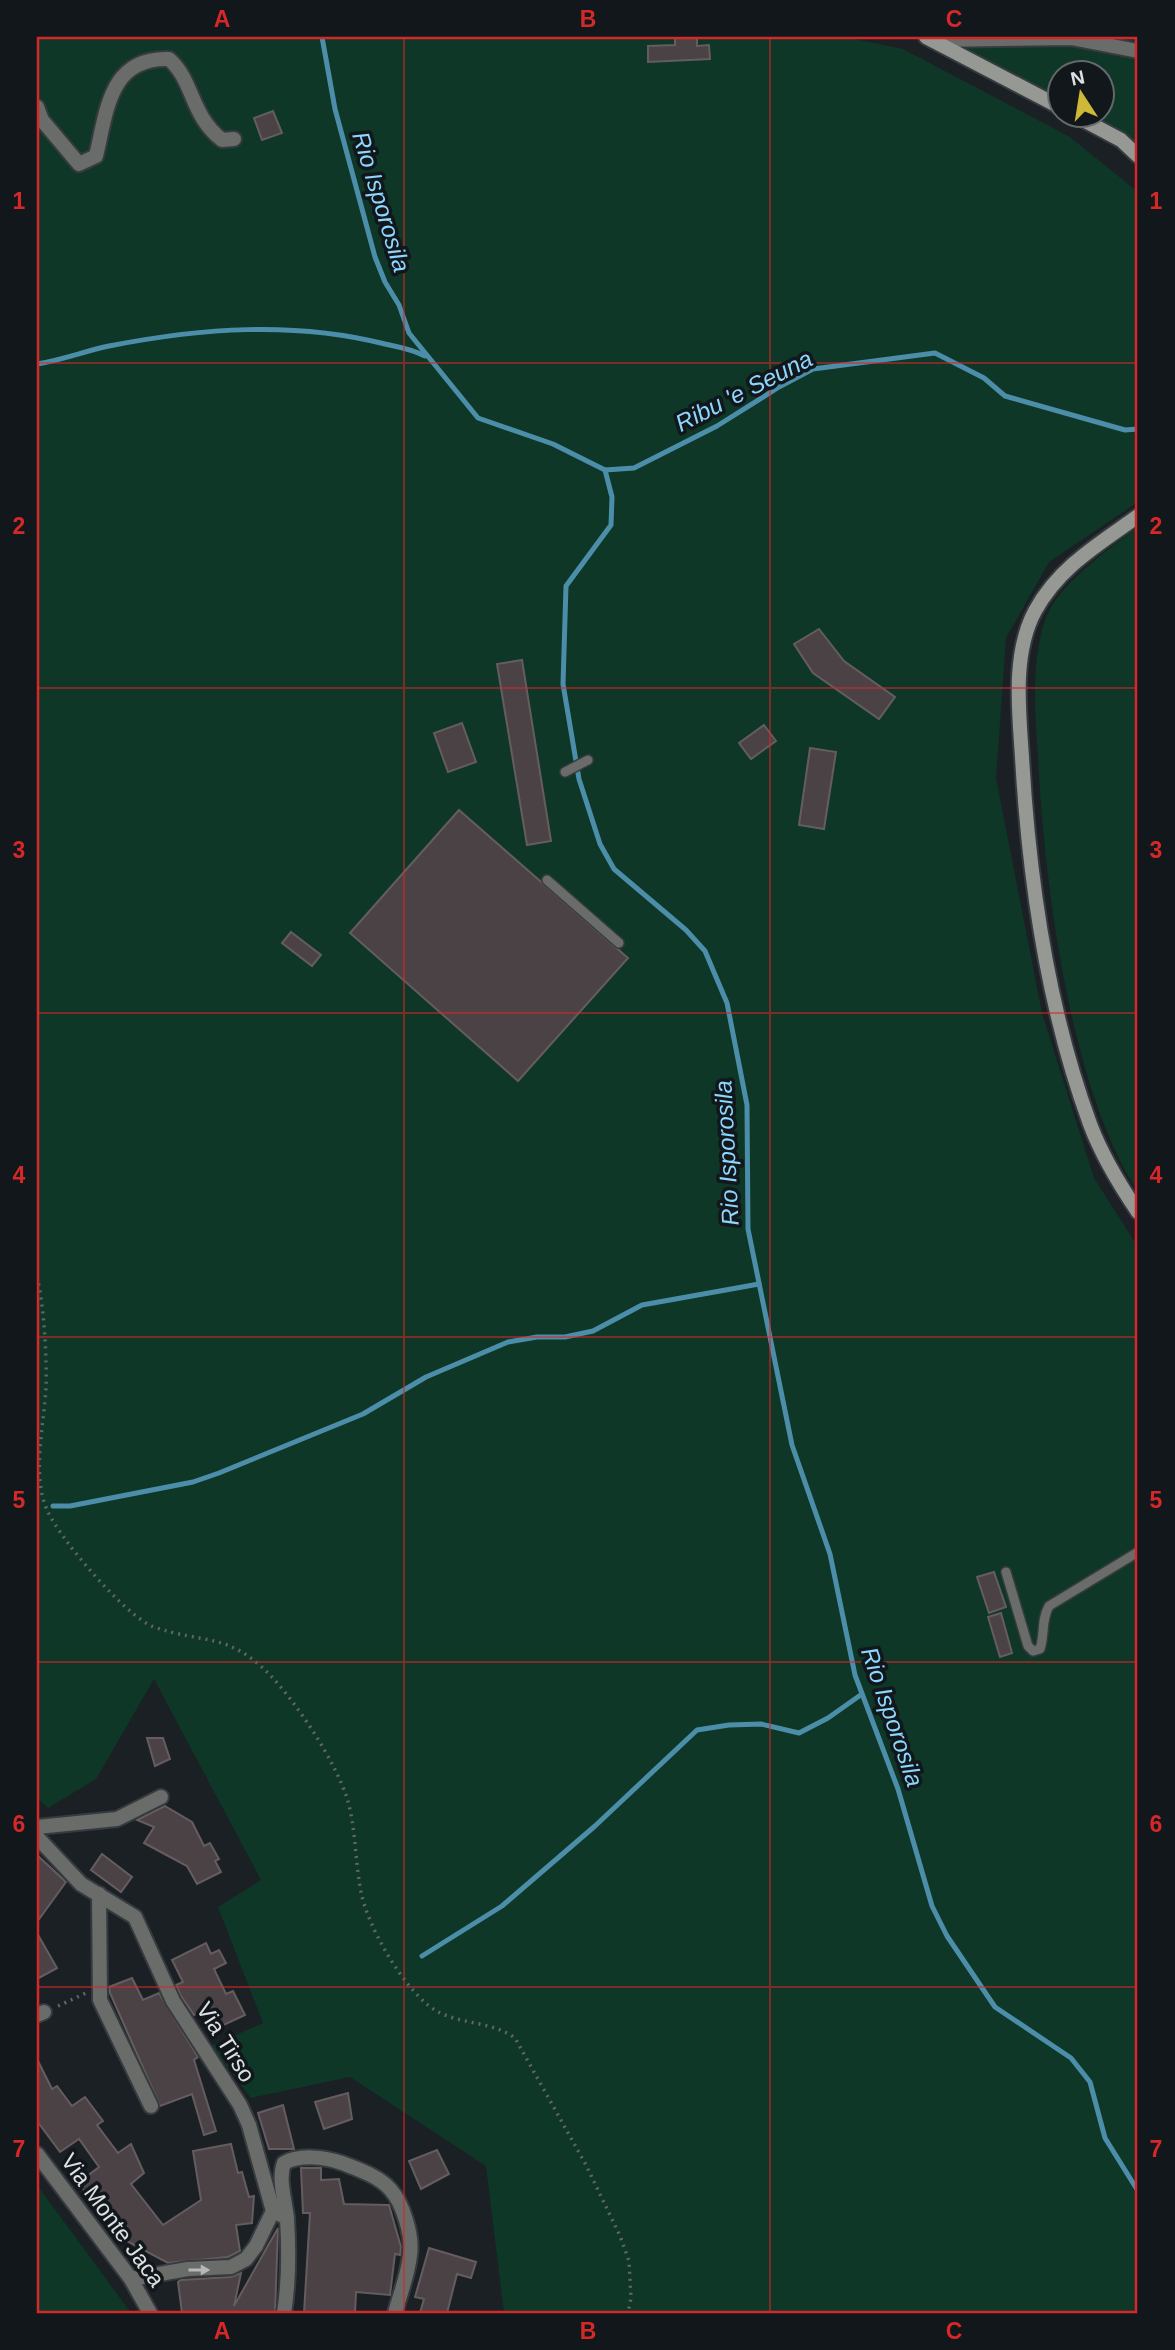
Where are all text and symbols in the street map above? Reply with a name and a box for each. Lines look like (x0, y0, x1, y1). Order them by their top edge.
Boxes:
text: A (214, 6, 230, 32)
text: B (580, 6, 596, 32)
text: C (946, 6, 962, 32)
north arrow (1046, 60, 1116, 130)
text: N (1069, 66, 1086, 90)
water label: Rio Isporosila (347, 128, 416, 275)
text: 1 (13, 188, 26, 214)
text: 1 (1150, 188, 1163, 214)
water label: Ribu 'e Seuna (671, 344, 817, 437)
text: 2 (13, 513, 25, 539)
text: 2 (1150, 513, 1162, 539)
text: 3 (13, 837, 25, 863)
text: 3 (1150, 837, 1162, 863)
water label: Rio Isporosila (709, 1080, 744, 1226)
text: 4 (13, 1162, 26, 1188)
text: 4 (1150, 1162, 1163, 1188)
text: 5 (13, 1487, 26, 1513)
text: 5 (1150, 1487, 1163, 1513)
water label: Rio Isporosila (856, 1644, 929, 1790)
text: 6 (13, 1811, 25, 1837)
text: 6 (1150, 1811, 1162, 1837)
street label: Via Tirso (191, 1997, 261, 2087)
text: 7 (13, 2136, 25, 2162)
text: 7 (1150, 2136, 1162, 2162)
street label: Via Monte Jaca (56, 2148, 170, 2292)
one-way arrow (188, 2264, 210, 2276)
text: A (214, 2318, 230, 2344)
text: B (580, 2318, 596, 2344)
text: C (946, 2318, 962, 2344)

